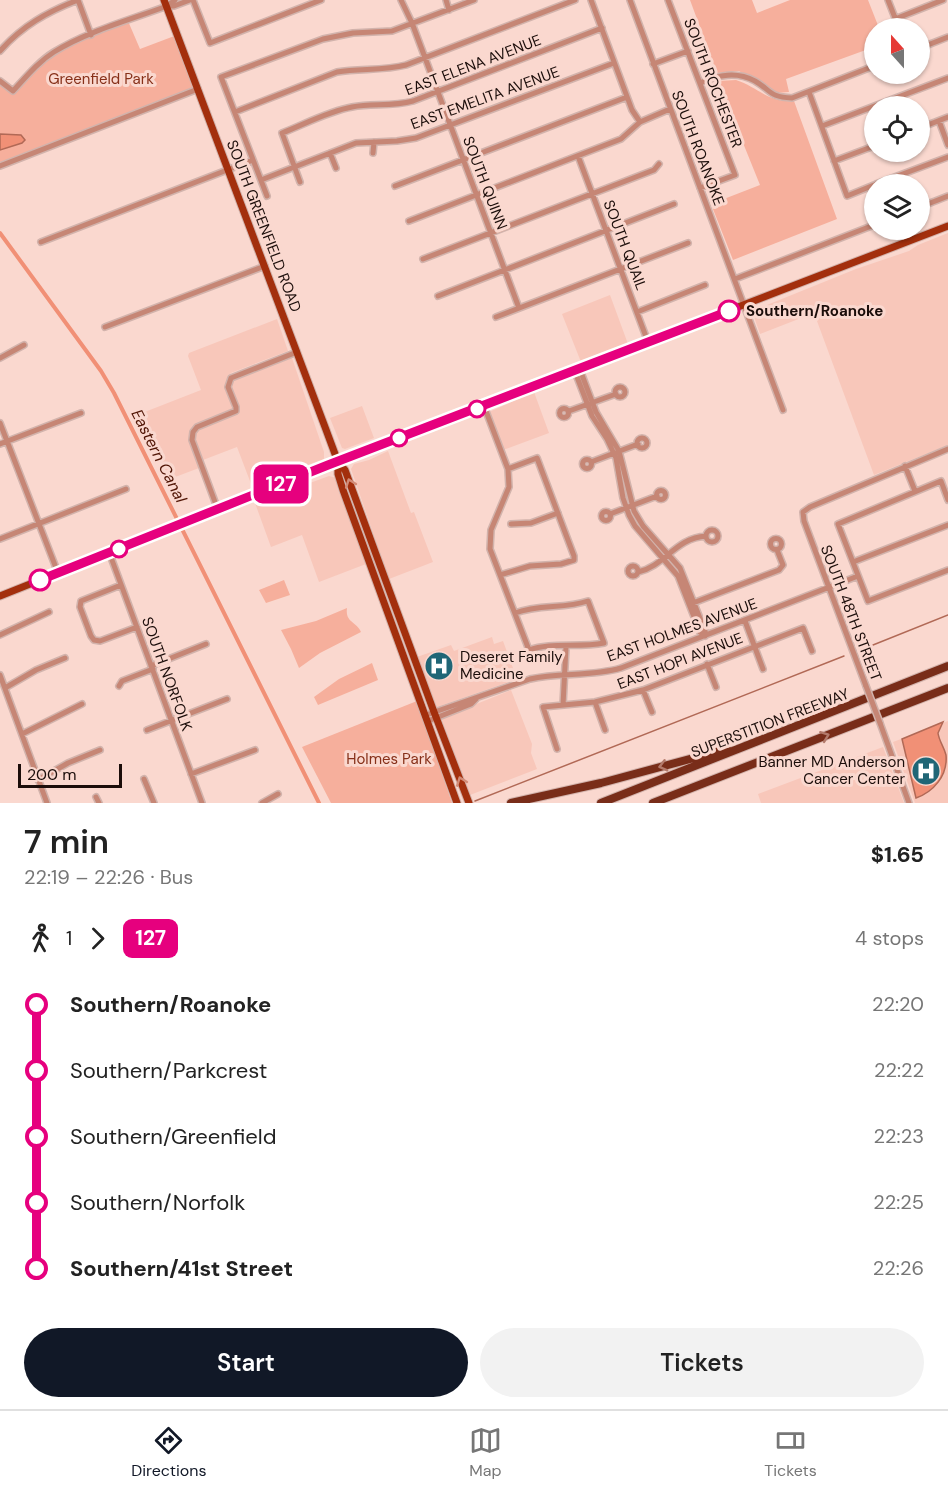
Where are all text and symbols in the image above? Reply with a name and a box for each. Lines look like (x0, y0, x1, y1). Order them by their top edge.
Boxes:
street label: SOUTH ROCHESTER (679, 15, 747, 151)
north arrow (864, 18, 930, 84)
map controls (864, 18, 930, 240)
street label: EAST ELENA AVENUE (402, 30, 544, 100)
street label: EAST EMELITA AVENUE (408, 62, 562, 134)
park label: Greenfield Park (48, 69, 154, 89)
street label: SOUTH ROANOKE (667, 88, 729, 208)
button: locate (864, 96, 930, 162)
street label: SOUTH QUINN (458, 133, 512, 233)
street label: SOUTH GREENFIELD ROAD (222, 137, 306, 315)
button: layers (864, 174, 930, 240)
street label: SOUTH QUAIL (599, 197, 651, 293)
marker: Southern/Roanoke (718, 300, 740, 322)
place label: Southern/Roanoke (746, 301, 883, 321)
unlabelled marker (468, 400, 486, 418)
water label: Eastern Canal (126, 406, 192, 507)
unlabelled marker (390, 429, 408, 447)
line badge: 127 (246, 464, 316, 504)
text: 127 (266, 470, 296, 498)
one-way arrow (344, 478, 357, 489)
unlabelled marker (110, 540, 128, 558)
street label: SOUTH 48TH STREET (816, 542, 886, 684)
unlabelled marker (29, 569, 51, 591)
street label: EAST HOLMES AVENUE (604, 594, 760, 666)
street label: SOUTH NORFOLK (137, 614, 197, 734)
street label: EAST HOPI AVENUE (614, 628, 746, 694)
place label: Deseret Family Medicine (460, 647, 563, 684)
hospital icon: Deseret Family Medicine (423, 650, 455, 682)
street label: SUPERSTITION FREEWAY (688, 683, 852, 762)
one-way arrow (818, 731, 829, 743)
park label: Holmes Park (346, 749, 432, 769)
place label: Banner MD Anderson Cancer Center (759, 752, 905, 789)
hospital icon: Banner MD Anderson Cancer Center (910, 755, 942, 787)
one-way arrow (659, 759, 669, 772)
scale bar (18, 761, 122, 788)
text: 200 m (27, 764, 76, 785)
one-way arrow (456, 776, 468, 787)
text: 7 min (24, 820, 109, 863)
text: $1.65 (871, 840, 924, 869)
text: 22:19 – 22:26 · Bus (24, 864, 193, 890)
icon: walk (24, 922, 57, 955)
icon: forward (81, 922, 114, 955)
text: 127 (135, 924, 166, 952)
text: 1 (66, 925, 72, 951)
text: 4 stops (855, 925, 924, 951)
text: Southern/Roanoke (70, 990, 271, 1019)
text: 22:20 (872, 991, 924, 1017)
text: Southern/Parkcrest (70, 1056, 267, 1085)
text: 22:22 (874, 1057, 924, 1083)
text: Southern/Greenfield (70, 1122, 277, 1151)
text: 22:23 (874, 1123, 924, 1149)
text: Southern/Norfolk (70, 1188, 245, 1217)
text: 22:25 (873, 1189, 924, 1215)
text: Southern/41st Street (70, 1254, 293, 1283)
text: 22:26 (873, 1255, 924, 1281)
button: Start (24, 1328, 468, 1397)
button: Tickets (480, 1328, 924, 1397)
tab: Directions (131, 1424, 206, 1481)
tab: Map (469, 1424, 502, 1481)
tab: Tickets (764, 1424, 817, 1481)

